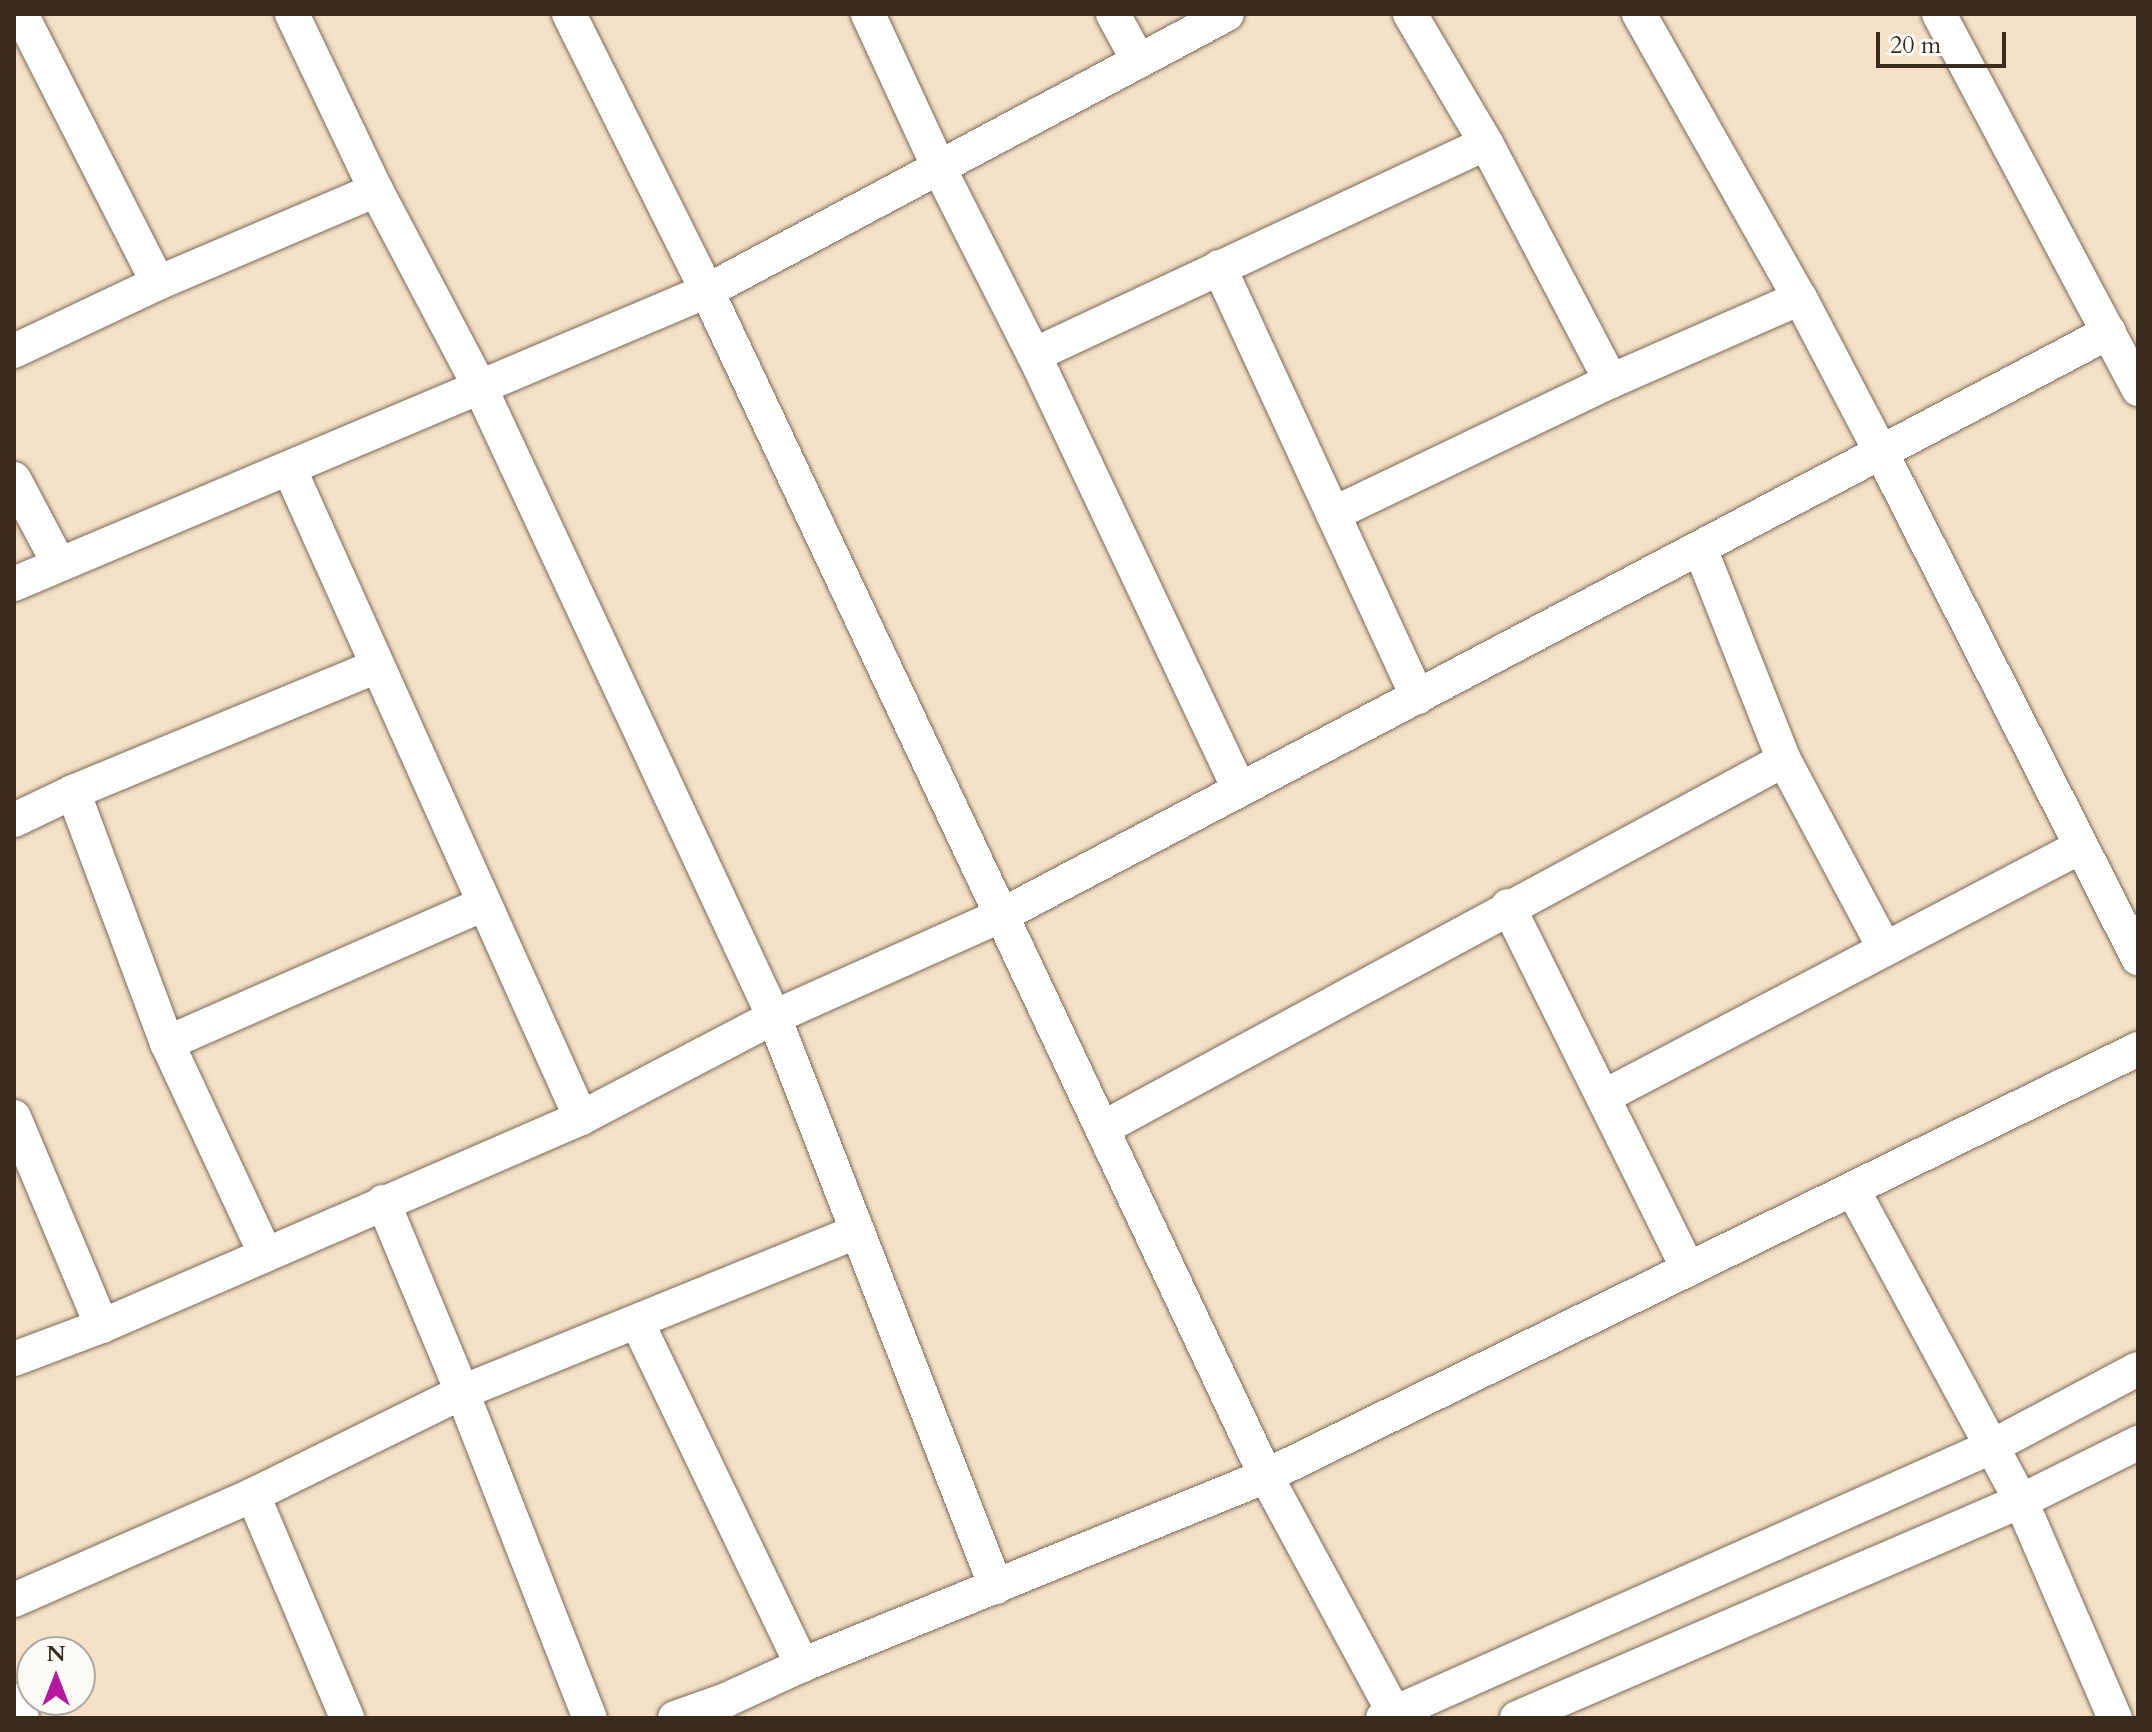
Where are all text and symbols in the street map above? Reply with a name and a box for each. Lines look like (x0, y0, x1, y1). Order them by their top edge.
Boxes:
scale bar (1880, 16, 2010, 66)
text: 20 m (1890, 29, 1941, 62)
north arrow (16, 1636, 96, 1716)
text: N (46, 1639, 66, 1669)

